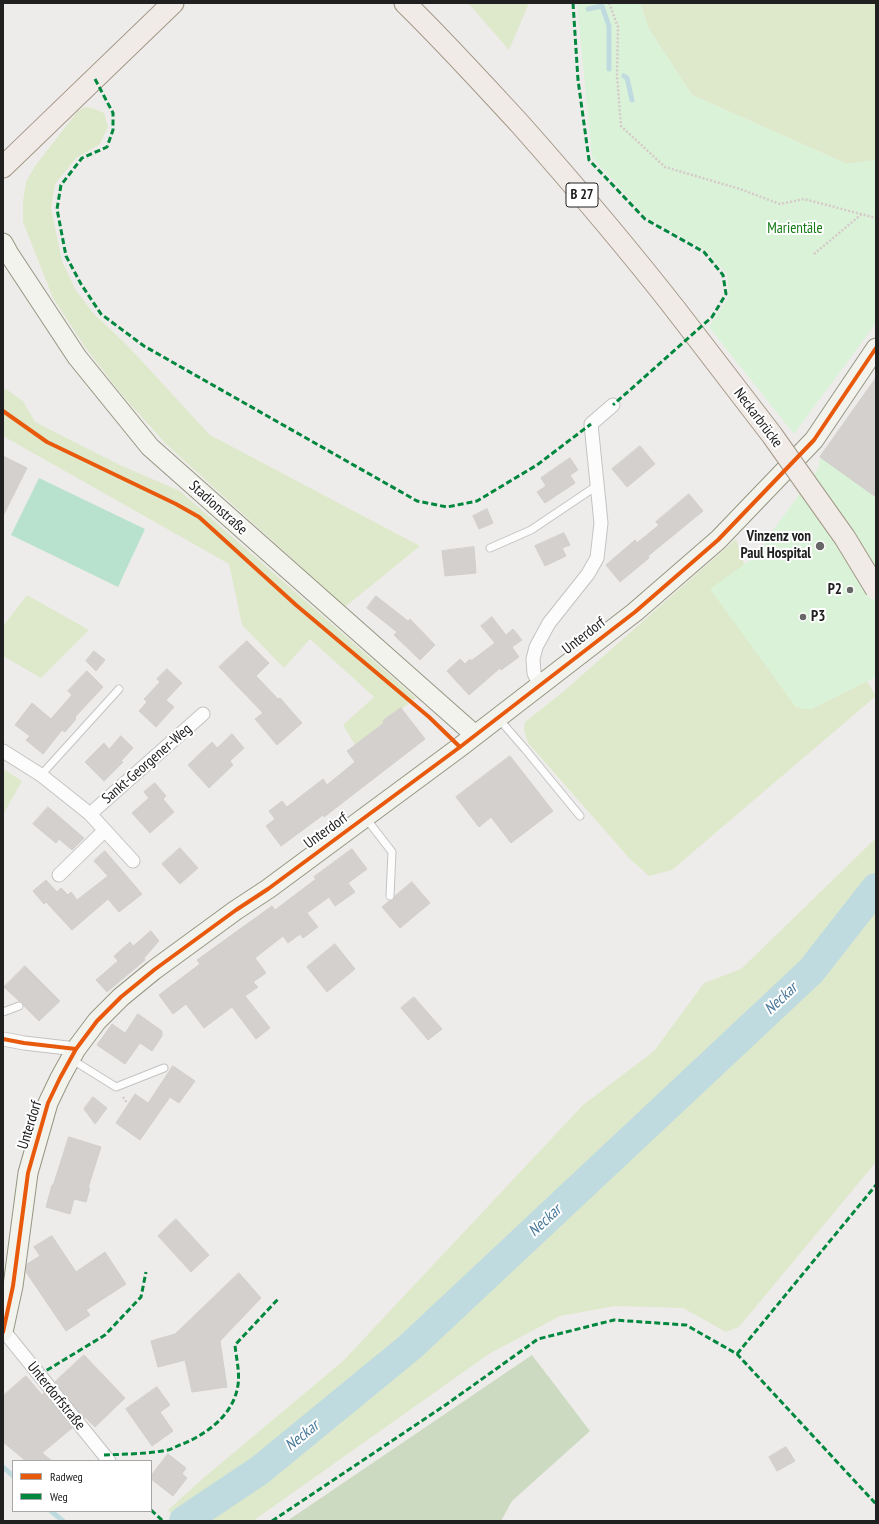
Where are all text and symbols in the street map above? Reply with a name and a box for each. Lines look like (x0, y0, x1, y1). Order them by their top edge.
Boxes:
road number: B 27 (566, 183, 598, 207)
park label: Marientäle (767, 220, 823, 238)
street label: Neckarbrücke (730, 385, 786, 451)
street label: Stadionstraße (185, 477, 251, 539)
place label: Vinzenz von Paul Hospital (740, 528, 811, 563)
marker: Vinzenz von Paul Hospital (814, 540, 826, 552)
place label: P2 (828, 581, 842, 599)
marker: P2 (845, 585, 855, 595)
place label: P3 (811, 608, 825, 626)
marker: P3 (798, 612, 808, 622)
street label: Unterdorf (559, 614, 609, 658)
street label: Sankt-Georgener-Weg (98, 720, 196, 808)
street label: Unterdorf (301, 809, 351, 853)
water label: Neckar (761, 979, 801, 1019)
street label: Unterdorf (14, 1099, 46, 1151)
water label: Neckar (525, 1201, 565, 1241)
street label: Unterdorfstraße (23, 1358, 89, 1434)
water label: Neckar (281, 1417, 323, 1455)
legend (12, 1460, 152, 1512)
text: Radweg (50, 1469, 83, 1484)
text: Weg (50, 1489, 68, 1504)

